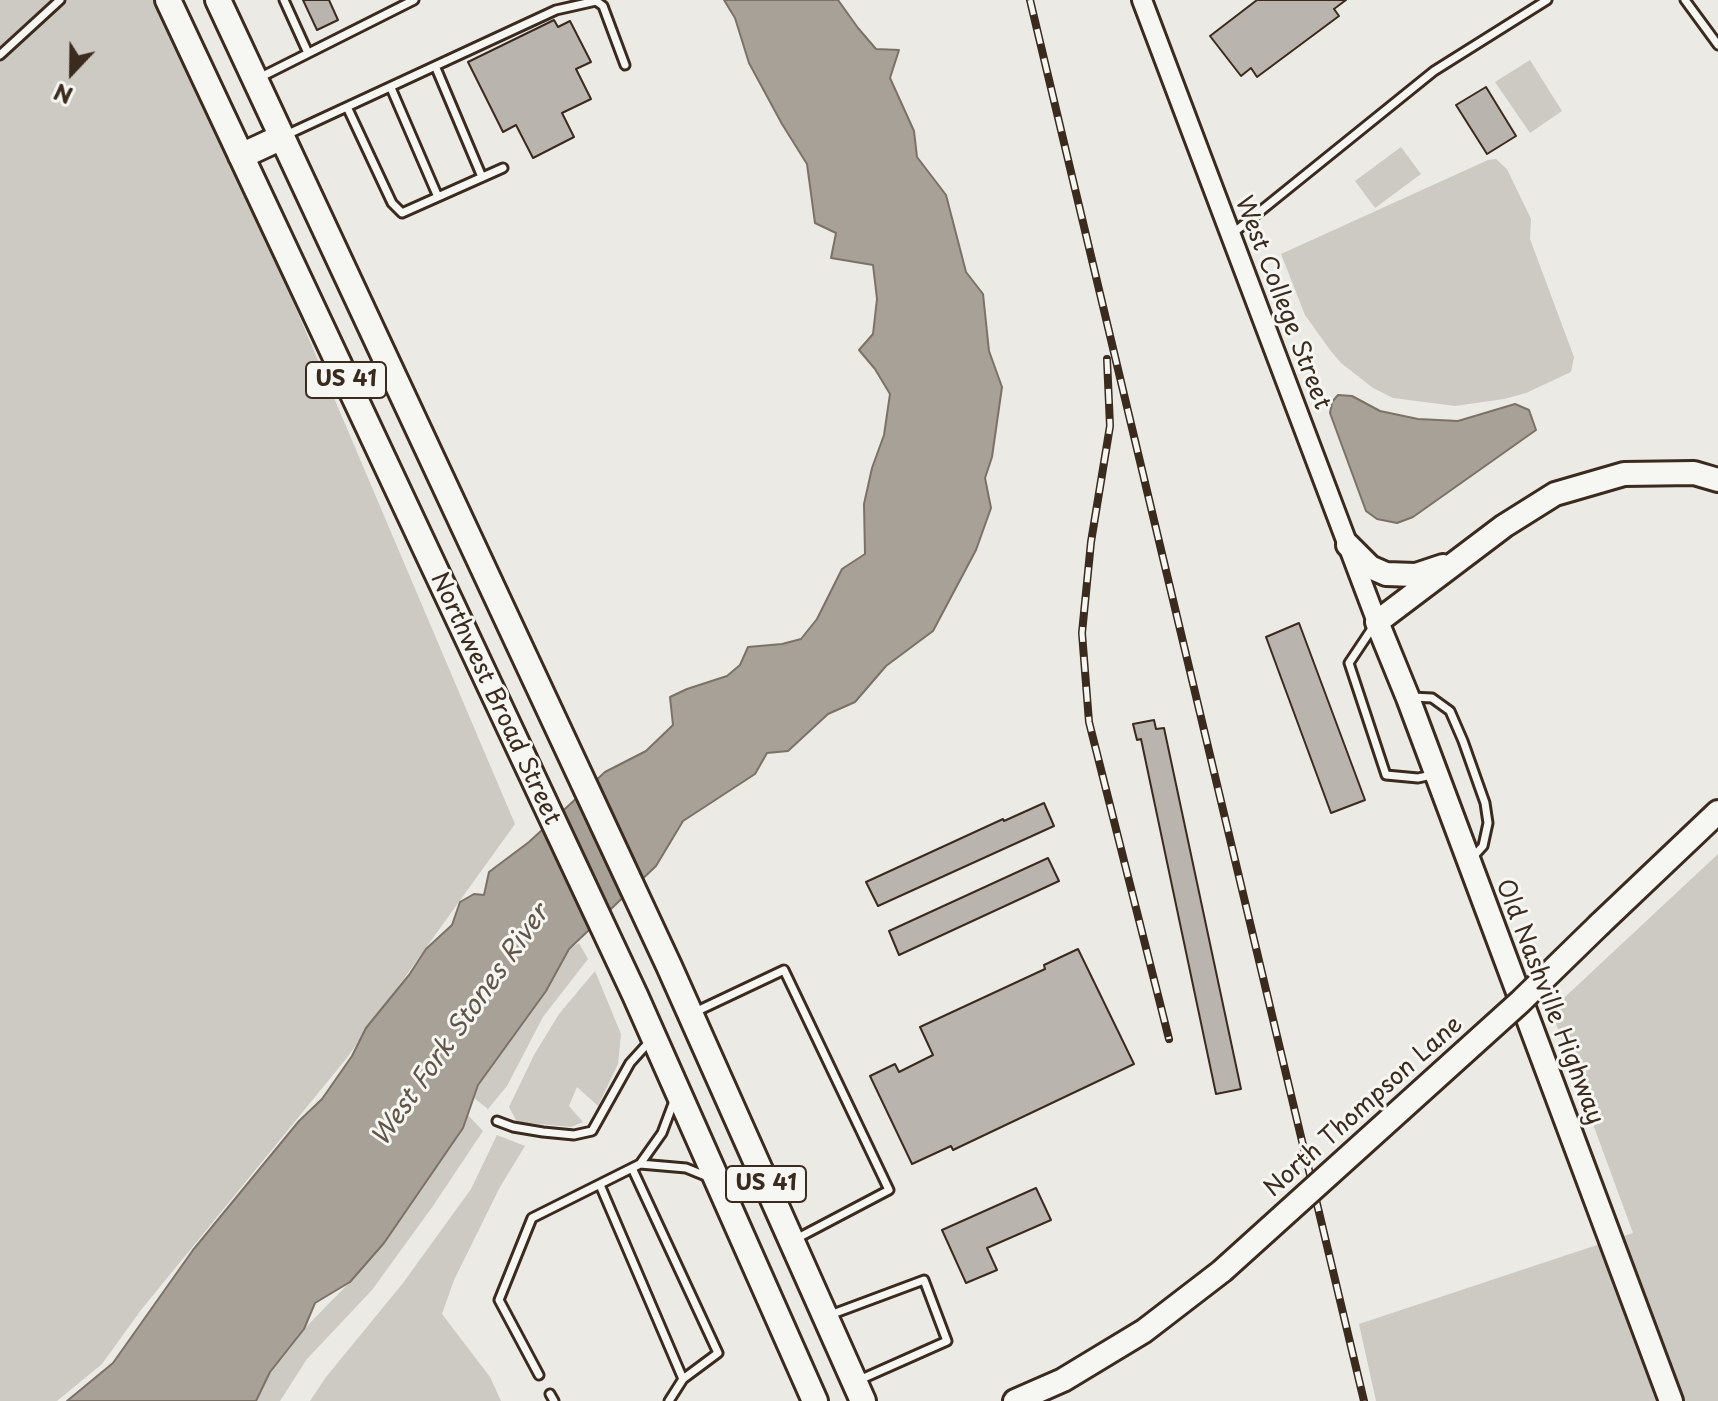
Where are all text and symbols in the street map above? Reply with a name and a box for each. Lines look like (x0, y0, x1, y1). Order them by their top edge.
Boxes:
north arrow (32, 32, 112, 112)
text: N (49, 76, 77, 113)
street label: West College Street (1228, 192, 1336, 414)
road number: US 41 (306, 362, 386, 398)
street label: Northwest Broad Street (424, 568, 566, 830)
street label: Old Nashville Highway (1489, 875, 1609, 1129)
water label: West Fork Stones River (366, 899, 556, 1153)
street label: North Thompson Lane (1259, 1010, 1469, 1204)
road number: US 41 (726, 1166, 806, 1202)

